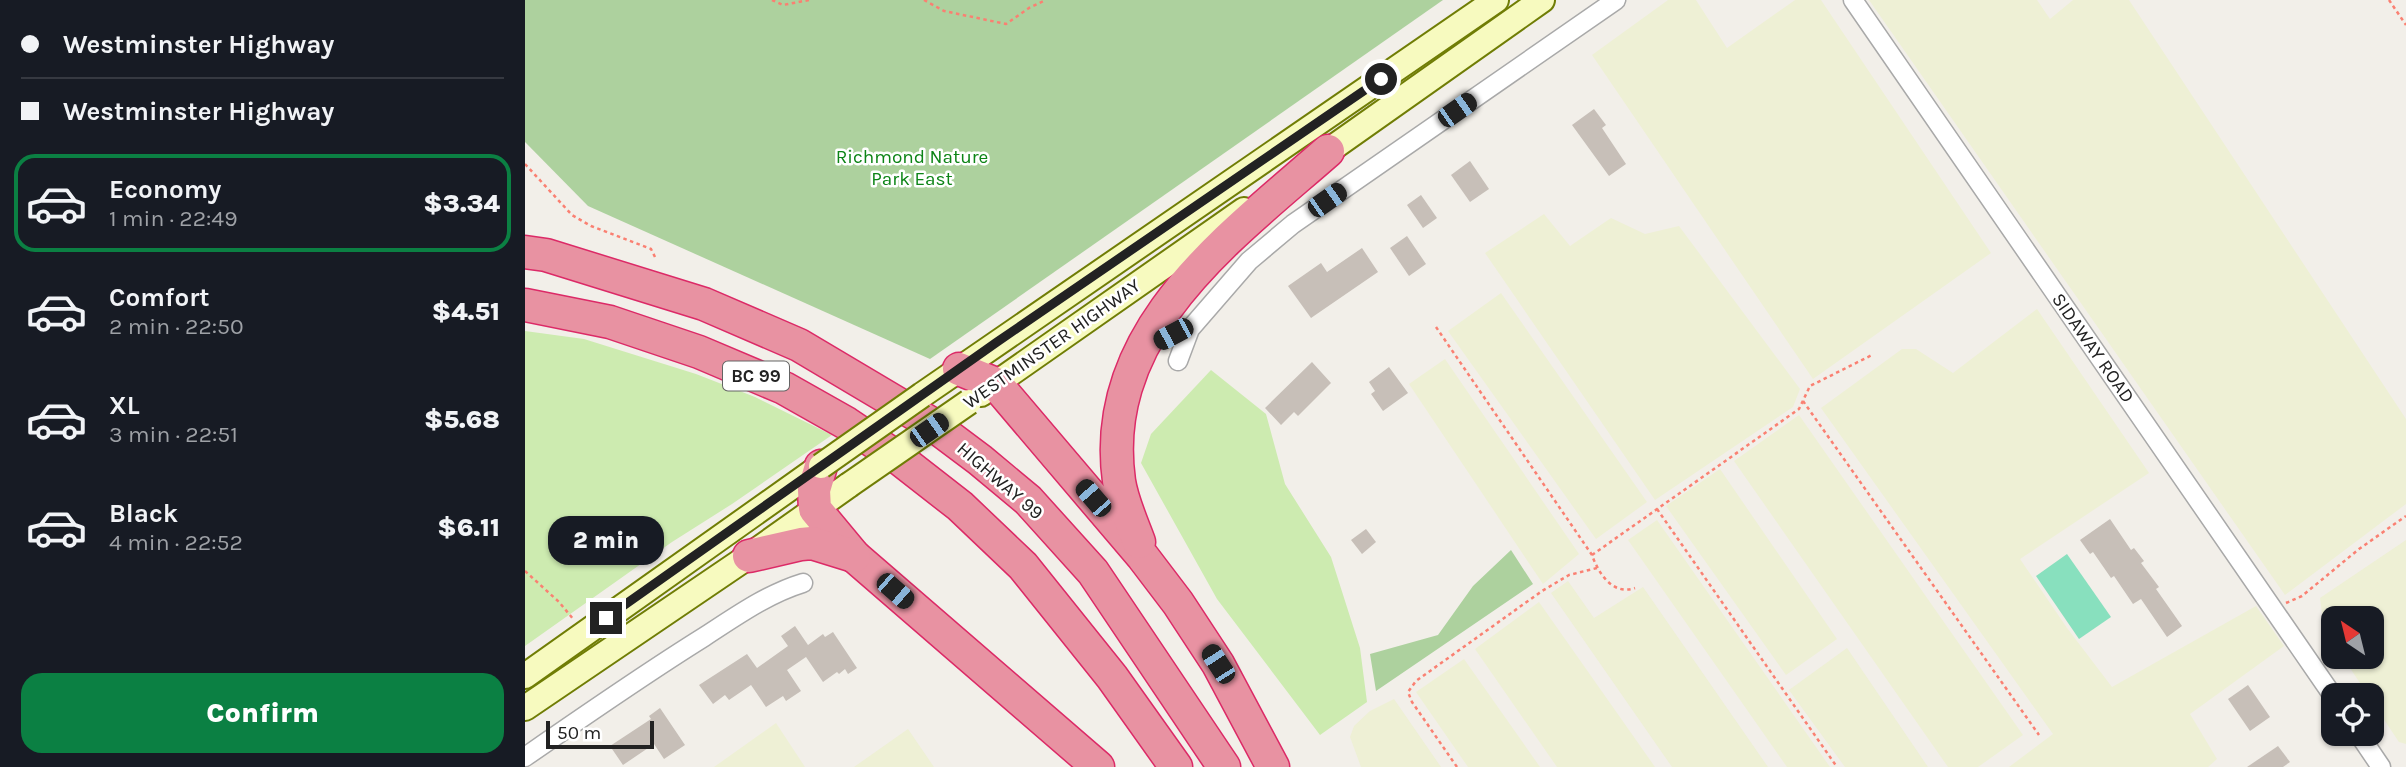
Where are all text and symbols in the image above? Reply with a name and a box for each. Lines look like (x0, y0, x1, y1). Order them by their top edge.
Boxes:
text: Westminster Highway (63, 29, 334, 60)
route start (1365, 63, 1397, 95)
car (1434, 89, 1481, 131)
text: Westminster Highway (63, 96, 334, 127)
park label: Richmond Nature Park East (836, 146, 988, 190)
icon: car (25, 172, 88, 235)
text: Economy (109, 174, 221, 205)
car (1304, 179, 1351, 221)
text: $3.34 (423, 188, 500, 219)
text: 1 min · 22:49 (109, 205, 238, 232)
street label: WESTMINSTER HIGHWAY (959, 274, 1145, 414)
icon: car (25, 280, 88, 343)
text: Comfort (109, 282, 210, 313)
street label: SIDAWAY ROAD (2047, 289, 2139, 407)
text: $4.51 (432, 296, 500, 327)
text: 2 min · 22:50 (109, 313, 244, 340)
car (1150, 315, 1197, 353)
road number: BC 99 (723, 362, 789, 390)
icon: car (25, 388, 88, 451)
text: XL (109, 390, 140, 421)
text: $5.68 (424, 404, 500, 435)
car (906, 409, 953, 451)
text: 3 min · 22:51 (109, 421, 238, 448)
street label: HIGHWAY 99 (953, 438, 1047, 524)
car (1072, 475, 1115, 521)
icon: car (25, 496, 88, 559)
text: Black (109, 498, 178, 529)
text: $6.11 (437, 512, 500, 543)
callout: 2 min (548, 516, 664, 566)
text: 2 min (573, 527, 639, 554)
text: 4 min · 22:52 (109, 529, 243, 556)
car (873, 569, 918, 613)
route end (590, 602, 622, 634)
north arrow (2321, 606, 2383, 668)
map controls (2321, 606, 2384, 746)
car (1198, 641, 1239, 687)
button: Confirm (21, 673, 504, 753)
button: locate (2321, 683, 2384, 746)
scale bar (546, 718, 655, 750)
text: 50 m (557, 722, 601, 744)

